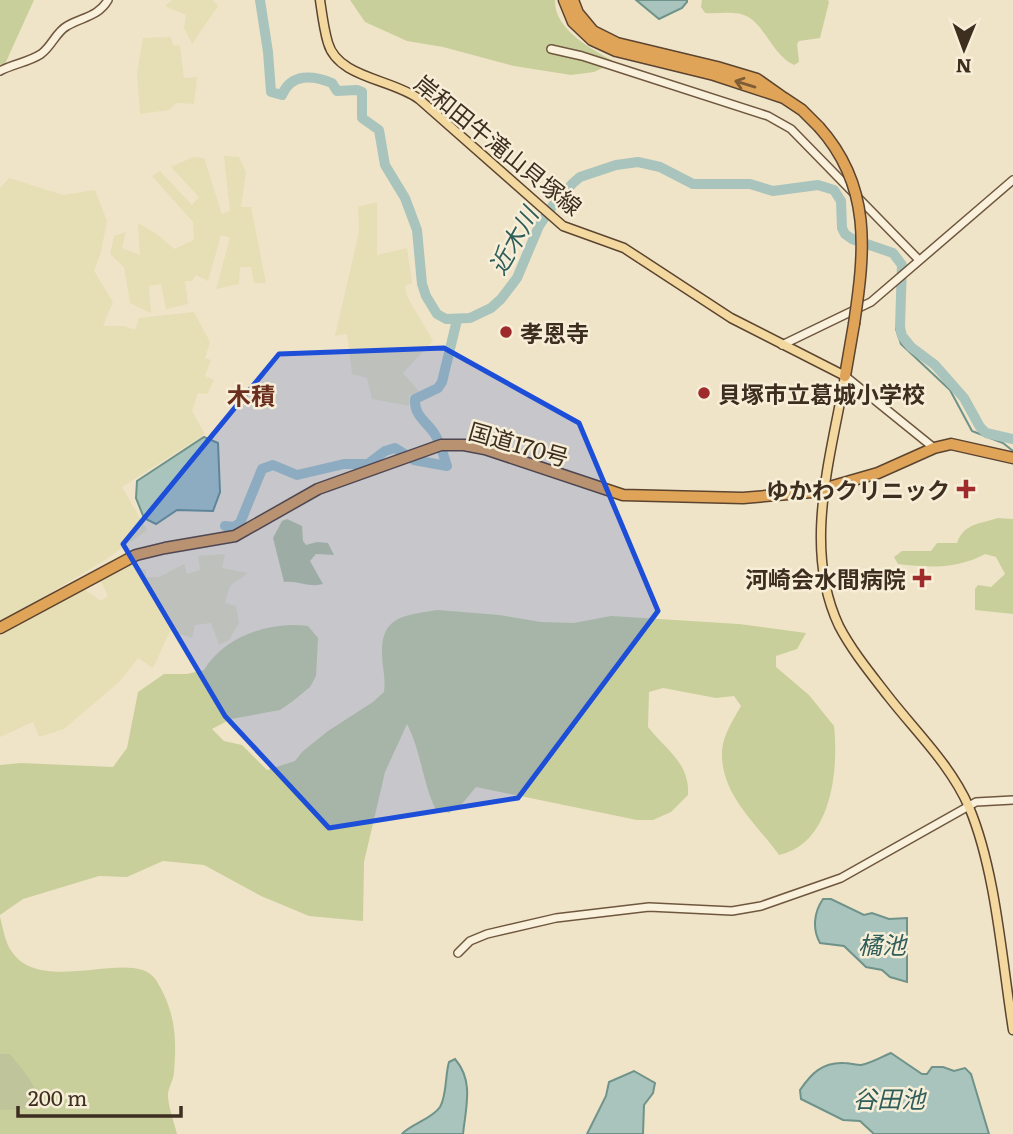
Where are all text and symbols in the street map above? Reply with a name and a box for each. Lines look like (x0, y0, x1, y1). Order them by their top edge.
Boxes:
north arrow (929, 14, 999, 84)
text: N (955, 53, 972, 81)
street label: 岸和田牛滝山貝塚線 (408, 66, 590, 222)
one-way arrow (734, 76, 756, 89)
water label: 近木川 (479, 197, 547, 280)
place label: 孝恩寺 (520, 315, 589, 349)
marker: 孝恩寺 (498, 324, 514, 340)
place label: 貝塚市立葛城小学校 (718, 376, 925, 410)
district label: 木積 (227, 377, 275, 412)
marker: 貝塚市立葛城小学校 (696, 385, 712, 401)
street label: 国道170号 (465, 413, 573, 473)
place label: ゆかわクリニック (766, 472, 950, 506)
marker: ゆかわクリニック (956, 479, 976, 499)
place label: 河崎会水間病院 (745, 561, 906, 595)
marker: 河崎会水間病院 (912, 568, 932, 588)
water label: 橘池 (858, 926, 908, 961)
scale bar (18, 1074, 180, 1118)
water label: 谷田池 (853, 1080, 927, 1115)
text: 200 m (28, 1081, 88, 1112)

